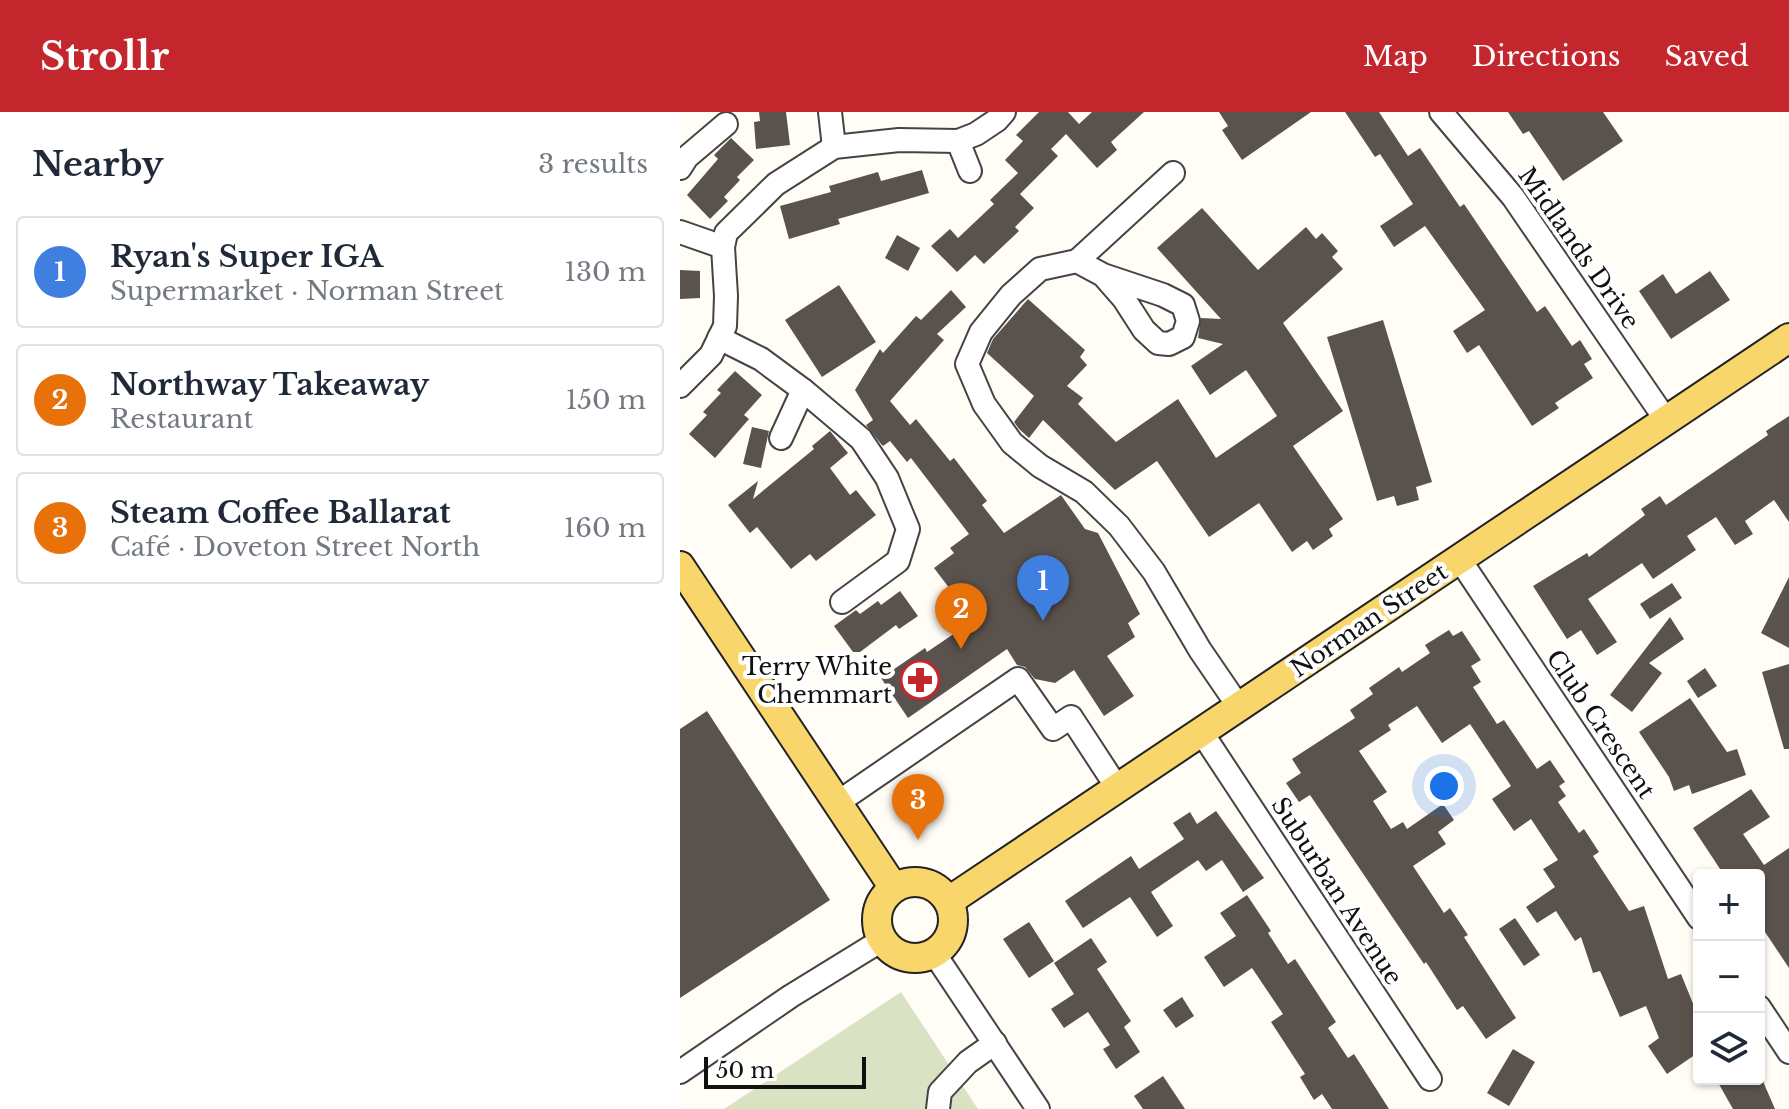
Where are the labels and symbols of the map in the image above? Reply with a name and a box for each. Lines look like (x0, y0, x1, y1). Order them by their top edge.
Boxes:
street label: Midlands Drive (1512, 162, 1646, 334)
pin: 1 (1017, 555, 1069, 621)
street label: Norman Street (1285, 557, 1453, 683)
pin: 2 (935, 583, 987, 649)
street label: Club Crescent (1541, 644, 1661, 804)
place label: Terry White Chemmart (742, 652, 892, 709)
pharmacy icon: Terry White Chemmart (899, 659, 941, 701)
your location (1424, 766, 1464, 806)
pin: 3 (892, 774, 944, 840)
street label: Suburban Avenue (1266, 792, 1408, 990)
scale bar (704, 1053, 866, 1089)

